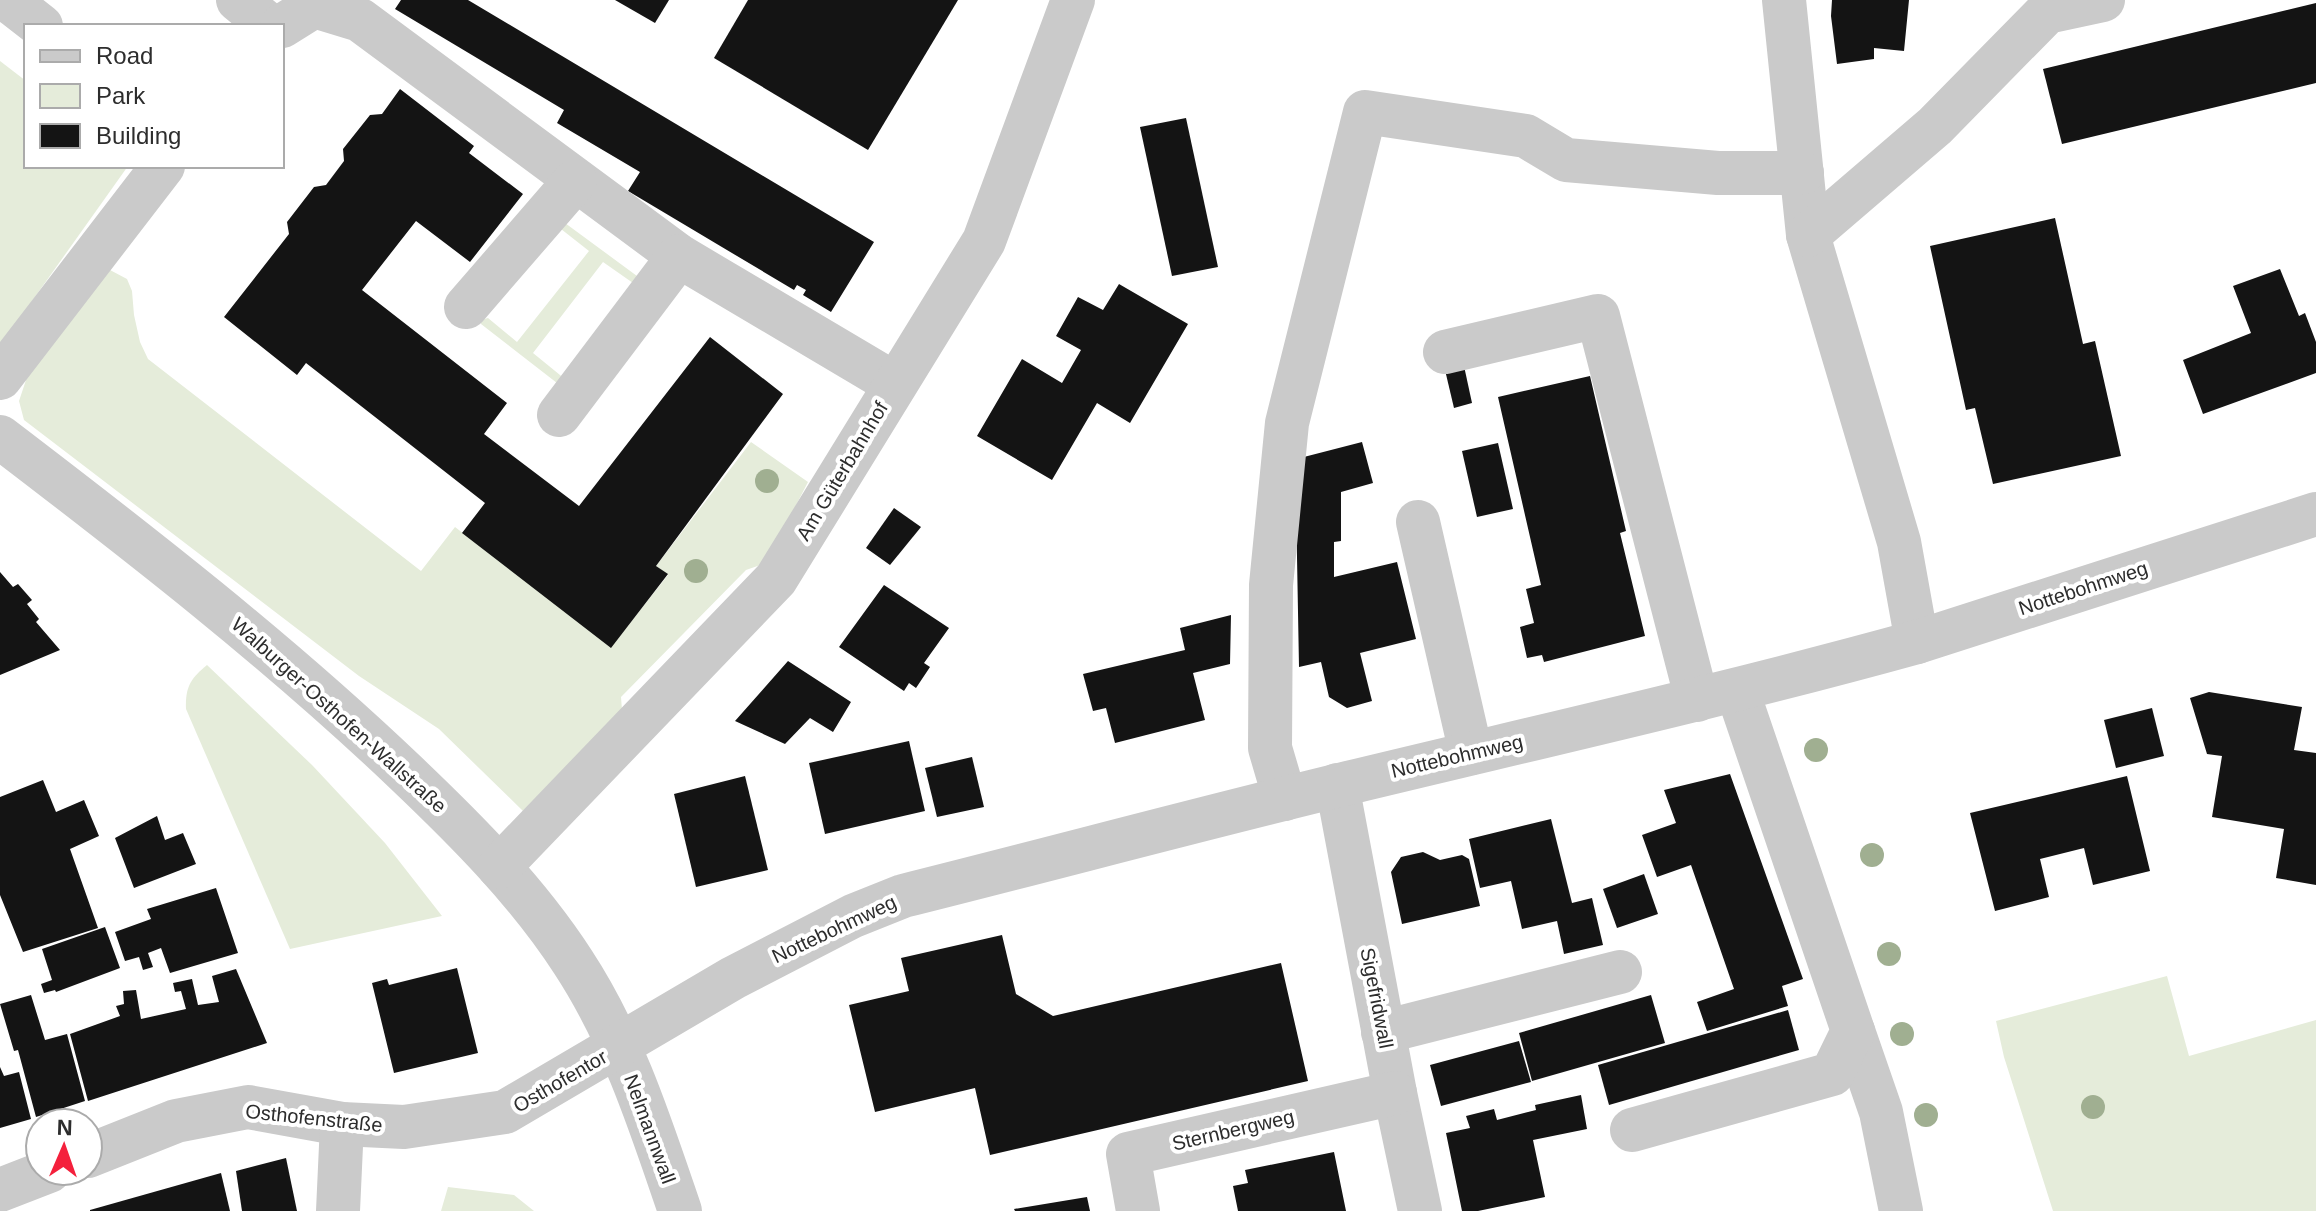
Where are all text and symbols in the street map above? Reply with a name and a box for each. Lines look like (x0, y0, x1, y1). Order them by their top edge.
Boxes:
legend (24, 24, 284, 168)
text: Road (96, 42, 153, 69)
text: Park (96, 82, 146, 109)
text: Building (96, 122, 181, 149)
street label: Am Güterbahnhof (792, 397, 892, 544)
street label: Nottebohmweg (2016, 557, 2150, 619)
street label: Walburger-Osthofen-Wallstraße (227, 613, 451, 817)
street label: Nottebohmweg (1389, 730, 1525, 782)
street label: Nottebohmweg (768, 891, 900, 967)
street label: Sigefridwall (1356, 946, 1398, 1050)
street label: Osthofentor (509, 1045, 611, 1117)
street label: Nelmannwall (620, 1071, 680, 1187)
street label: Osthofenstraße (244, 1100, 384, 1136)
street label: Sternbergweg (1170, 1105, 1296, 1155)
north arrow (24, 1107, 104, 1187)
text: N (56, 1115, 73, 1140)

